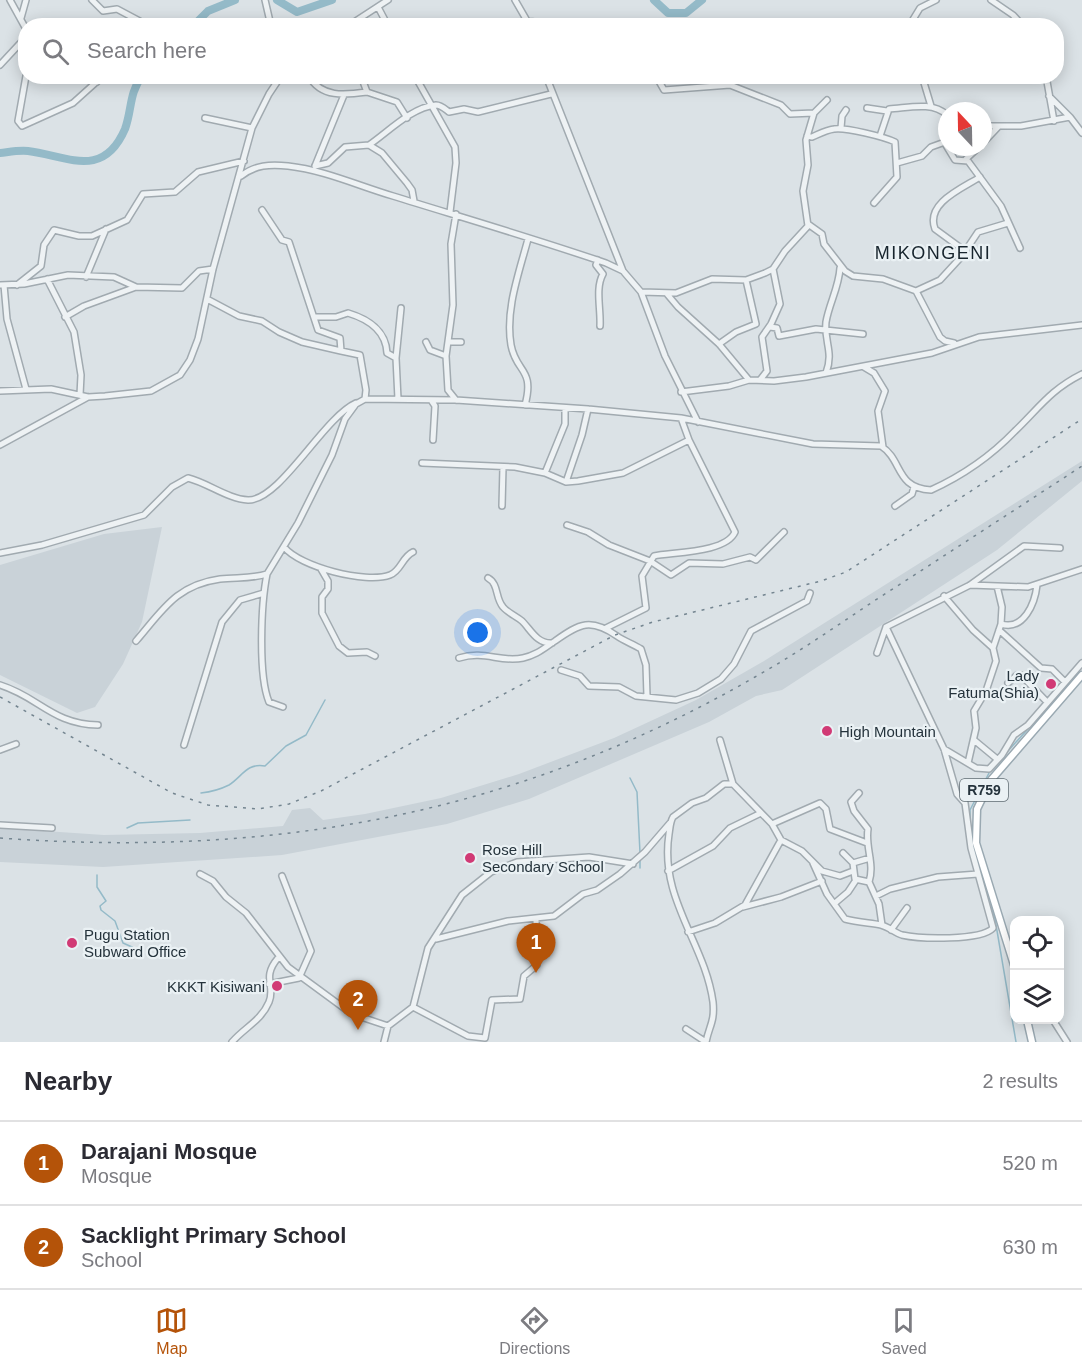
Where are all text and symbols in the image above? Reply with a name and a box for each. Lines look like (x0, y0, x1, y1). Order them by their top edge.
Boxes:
search box (18, 18, 1064, 84)
icon: search (39, 35, 72, 68)
text: Search here (87, 38, 207, 63)
north arrow (938, 102, 992, 156)
district label: MIKONGENI (875, 243, 991, 263)
your location (463, 618, 492, 647)
place label: Lady Fatuma(Shia) (948, 667, 1039, 701)
marker: Lady Fatuma(Shia) (1044, 677, 1058, 691)
place label: High Mountain (839, 723, 936, 740)
marker: High Mountain (820, 724, 834, 738)
road number: R759 (960, 779, 1008, 801)
place label: Rose Hill Secondary School (482, 841, 604, 875)
marker: Rose Hill Secondary School (463, 851, 477, 865)
map controls (1010, 916, 1064, 1024)
button: locate (1010, 916, 1064, 970)
pin: 1 (516, 924, 556, 973)
place label: Pugu Station Subward Office (84, 926, 186, 960)
marker: Pugu Station Subward Office (65, 936, 79, 950)
button: layers (1010, 970, 1064, 1024)
place label: KKKT Kisiwani (167, 978, 265, 995)
marker: KKKT Kisiwani (270, 979, 284, 993)
pin: 2 (338, 980, 378, 1030)
text: Nearby (24, 1066, 112, 1096)
text: 2 results (982, 1070, 1058, 1092)
text: Darajani Mosque (81, 1139, 257, 1164)
text: 1 (38, 1152, 49, 1174)
text: 520 m (1002, 1152, 1058, 1174)
text: Mosque (81, 1165, 152, 1187)
text: Sacklight Primary School (81, 1223, 346, 1248)
text: 2 (38, 1236, 49, 1258)
text: 630 m (1002, 1236, 1058, 1258)
text: School (81, 1249, 142, 1271)
tab: Map (155, 1304, 188, 1358)
tab: Directions (499, 1304, 570, 1358)
tab: Saved (881, 1304, 927, 1358)

